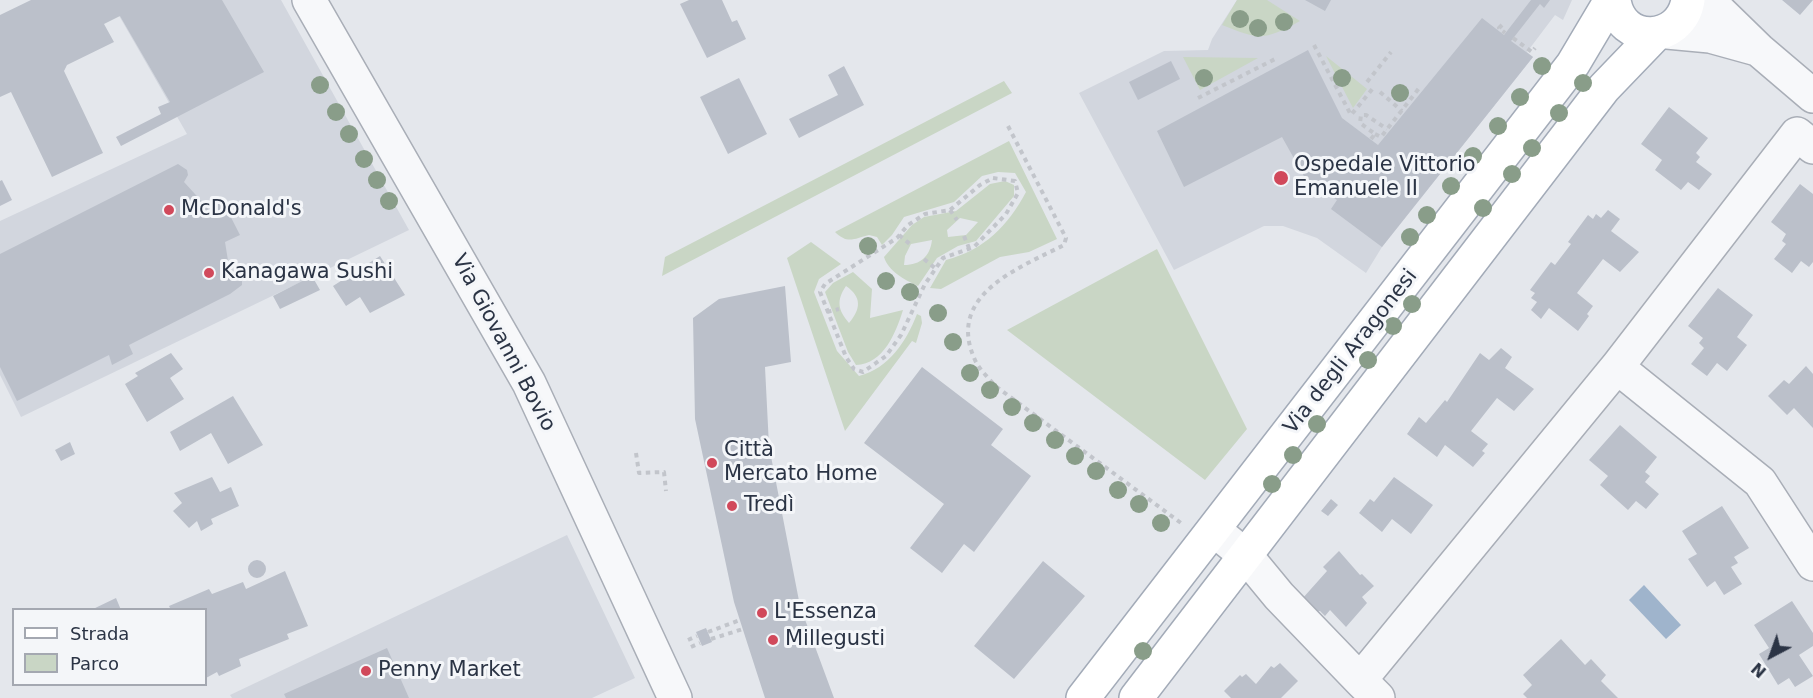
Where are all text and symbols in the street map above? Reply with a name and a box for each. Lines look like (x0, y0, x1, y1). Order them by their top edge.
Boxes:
place label: Ospedale Vittorio Emanuele II (1294, 153, 1476, 203)
marker: Ospedale Vittorio Emanuele II (1272, 169, 1290, 187)
place label: McDonald's (181, 197, 302, 223)
marker: McDonald's (162, 203, 176, 217)
street label: Via Giovanni Bovio (446, 250, 560, 436)
place label: Kanagawa Sushi (221, 260, 393, 286)
street label: Via degli Aragonesi (1279, 265, 1423, 439)
marker: Kanagawa Sushi (202, 266, 216, 280)
place label: Città Mercato Home (724, 438, 877, 488)
marker: Città Mercato Home (705, 456, 719, 470)
place label: Tredì (744, 493, 794, 519)
marker: Tredì (725, 499, 739, 513)
place label: L'Essenza (774, 600, 877, 626)
marker: L'Essenza (755, 606, 769, 620)
legend (12, 608, 207, 686)
text: Strada (70, 623, 129, 644)
north arrow (1741, 626, 1801, 686)
place label: Millegusti (785, 627, 885, 653)
marker: Millegusti (766, 633, 780, 647)
text: Parco (70, 653, 119, 674)
place label: Penny Market (378, 658, 521, 684)
text: N (1748, 658, 1770, 682)
marker: Penny Market (359, 664, 373, 678)

